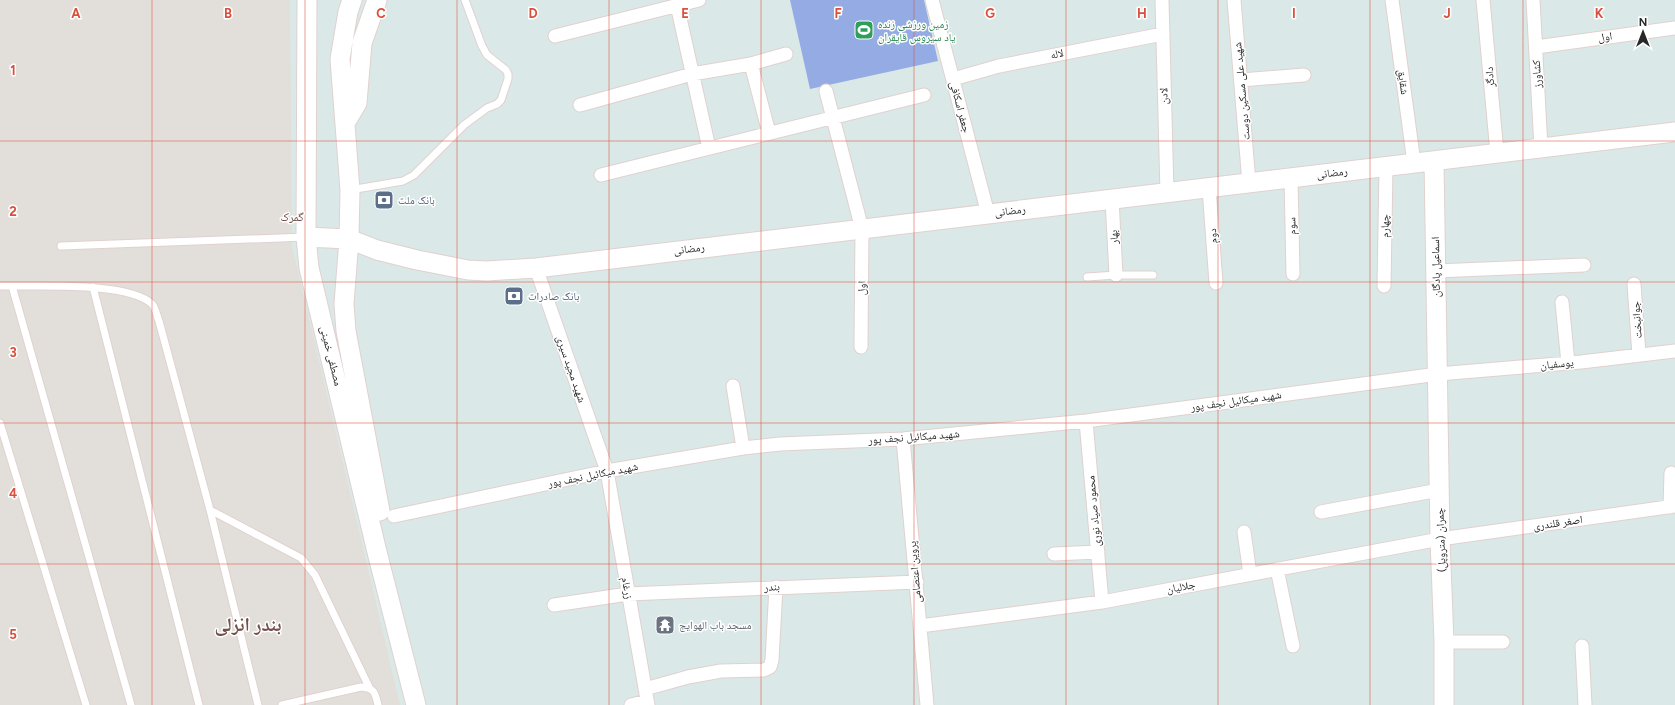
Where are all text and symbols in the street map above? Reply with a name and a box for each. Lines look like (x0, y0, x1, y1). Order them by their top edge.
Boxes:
text: A (71, 6, 81, 21)
text: B (224, 6, 232, 21)
text: C (376, 6, 386, 21)
text: D (528, 6, 538, 21)
text: E (681, 6, 689, 21)
text: F (834, 6, 842, 21)
text: G (985, 6, 995, 21)
text: H (1137, 6, 1147, 21)
text: I (1292, 6, 1296, 21)
text: J (1443, 6, 1451, 21)
text: K (1595, 6, 1604, 21)
north arrow (1623, 12, 1663, 52)
text: N (1639, 16, 1647, 29)
place label: زمین ورزشی زنده یاد سیروس قایقران (878, 18, 956, 44)
sports icon: زمین ورزشی زنده یاد سیروس قایقران (853, 19, 875, 41)
street label: اول (1597, 30, 1613, 44)
street label: شهید علی مسکین دوست (1231, 41, 1253, 141)
street label: لاله (1049, 46, 1065, 62)
street label: کشاورز (1530, 59, 1544, 89)
text: 1 (10, 63, 16, 78)
street label: دادگر (1483, 66, 1497, 89)
street label: شقایق (1395, 69, 1411, 95)
street label: جعفر اسکافی (947, 80, 973, 134)
street label: لادن (1157, 87, 1171, 105)
street label: رمضانی (1316, 165, 1348, 181)
bank icon: بانک ملت (373, 189, 395, 211)
place label: بانک ملت (398, 194, 435, 207)
street label: رمضانی (994, 203, 1026, 219)
text: 2 (9, 204, 17, 219)
district label: گمرک (280, 210, 304, 224)
street label: چهارم (1378, 214, 1392, 238)
street label: سوم (1285, 217, 1299, 235)
street label: دوم (1206, 228, 1220, 244)
street label: بهار (1107, 230, 1121, 245)
street label: اسماعیل پادگان (1429, 236, 1443, 298)
street label: رمضانی (673, 241, 705, 257)
street label: اول (855, 281, 869, 295)
bank icon: بانک صادرات (503, 285, 525, 307)
place label: بانک صادرات (528, 290, 579, 303)
street label: جوانبخت (1629, 301, 1645, 339)
street label: مصطفی خمینی (317, 325, 345, 387)
street label: شهید مجید سیری (553, 334, 589, 404)
text: 3 (9, 345, 17, 360)
street label: یوسفیان (1540, 356, 1575, 372)
street label: شهید میکائیل نجف پور (1189, 388, 1282, 414)
street label: شهید میکائیل نجف پور (867, 427, 960, 447)
street label: شهید میکائیل نجف پور (546, 460, 639, 490)
street label: محمود صیاد نوری (1084, 475, 1104, 547)
text: 4 (9, 486, 17, 501)
street label: چمران (متروپل) (1433, 508, 1449, 572)
street label: اصغر قلندری (1532, 513, 1584, 533)
street label: پروین اعتصامی (906, 540, 924, 604)
street label: زرغام (619, 576, 635, 600)
street label: جلالیان (1165, 578, 1197, 596)
street label: بندر (763, 580, 780, 594)
district label: بندر انزلی (214, 613, 282, 636)
temple icon: مسجد باب الهوایج (654, 614, 676, 636)
place label: مسجد باب الهوایج (679, 619, 752, 632)
text: 5 (9, 627, 17, 642)

